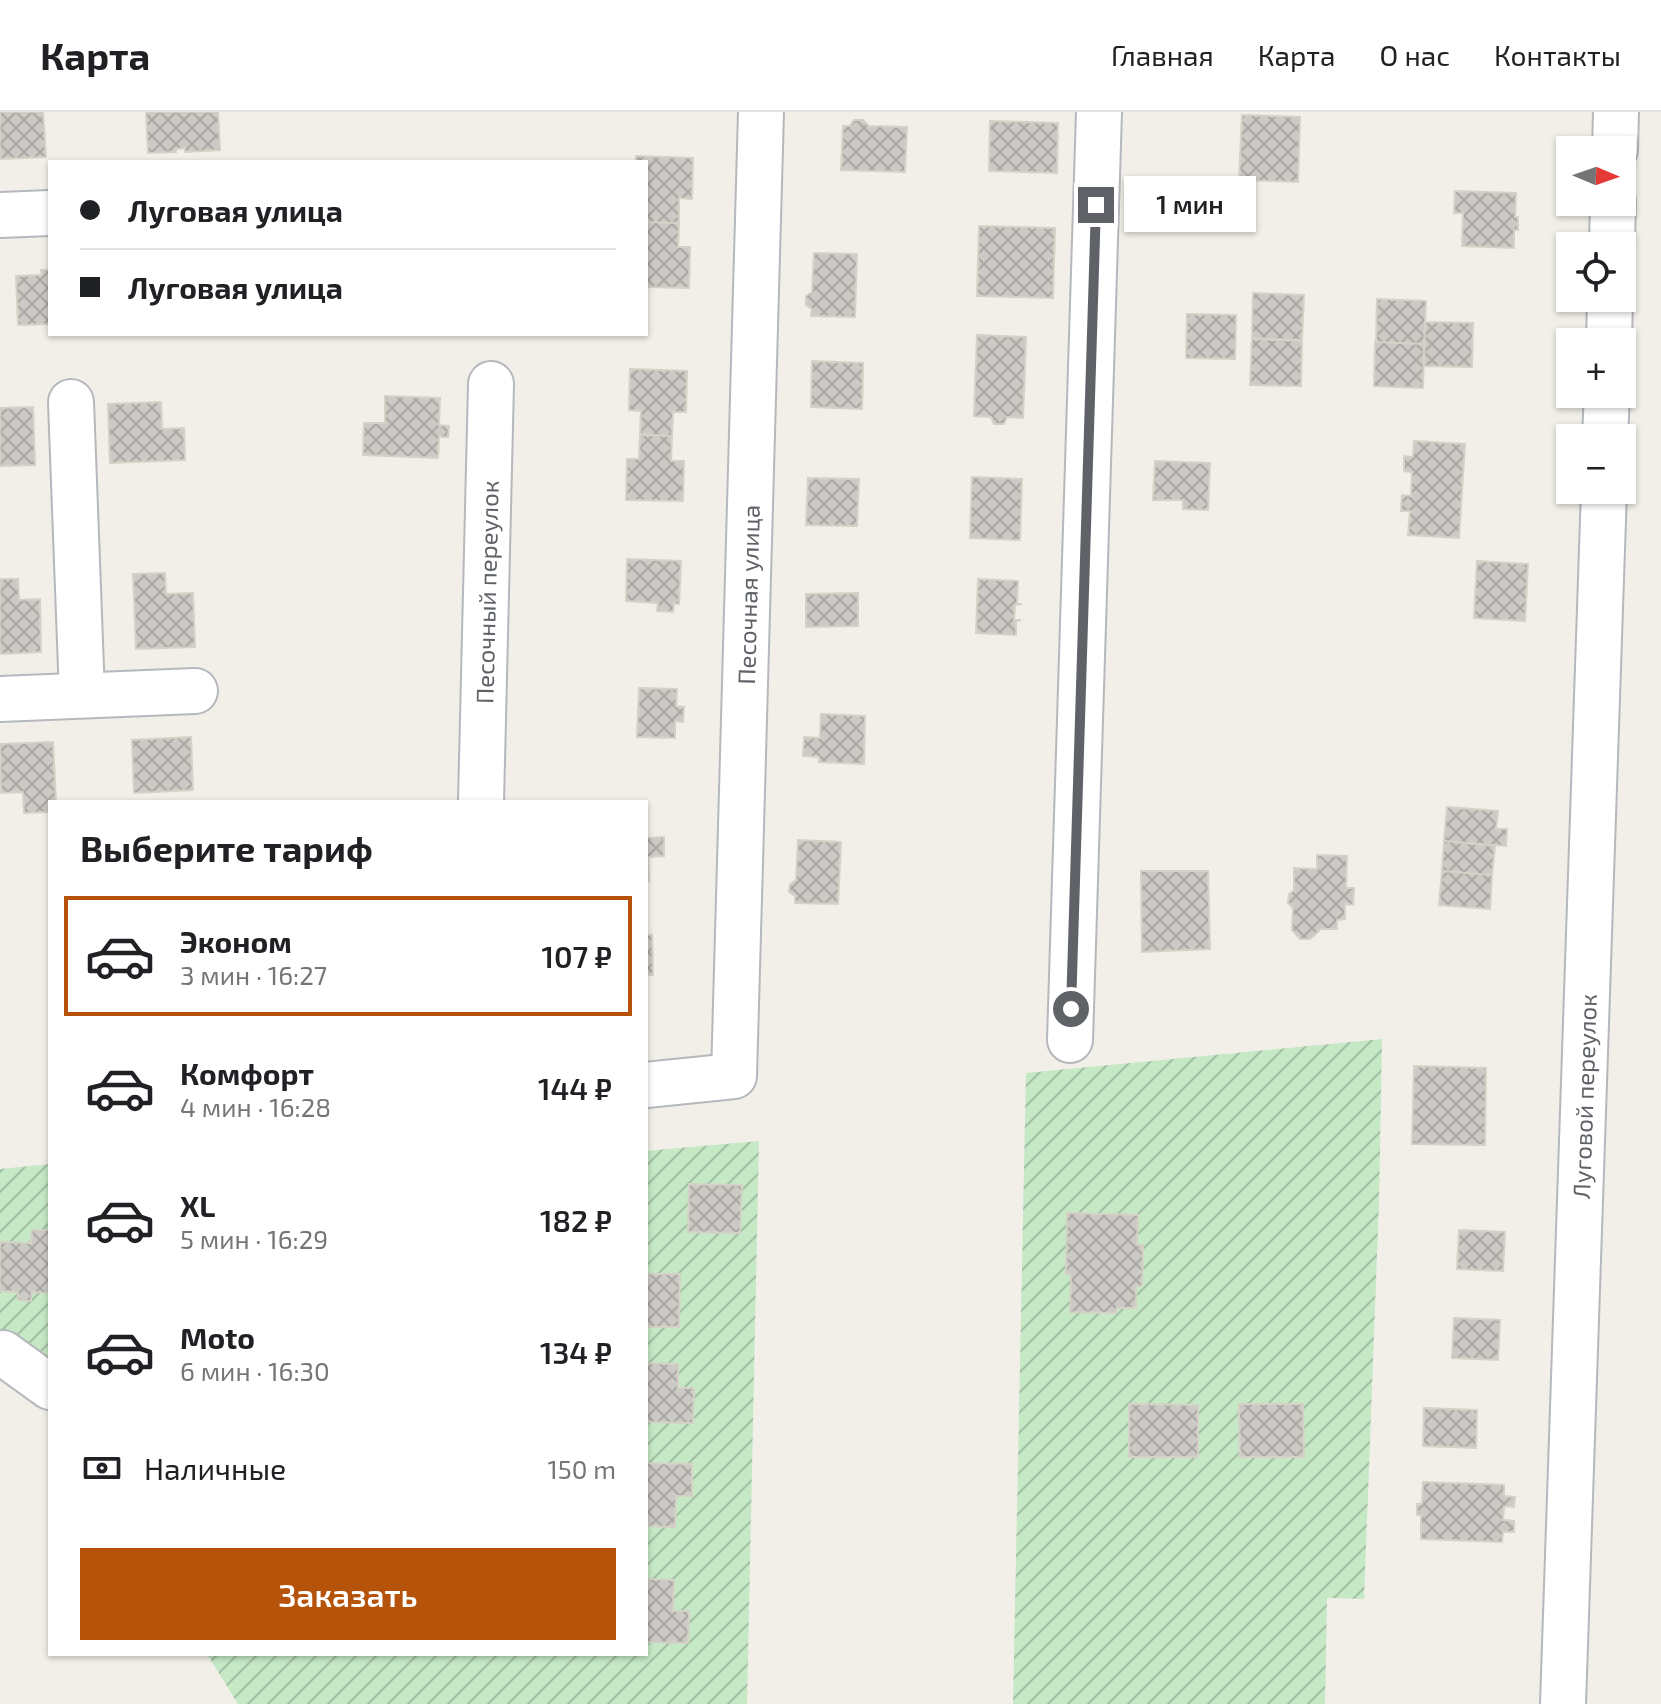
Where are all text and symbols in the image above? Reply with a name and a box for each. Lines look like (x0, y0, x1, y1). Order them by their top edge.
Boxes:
text: Карта (40, 32, 150, 78)
text: Главная (1111, 38, 1214, 72)
text: Карта (1258, 38, 1336, 72)
text: О нас (1380, 38, 1450, 72)
text: Контакты (1494, 38, 1621, 72)
north arrow (1556, 136, 1636, 216)
map controls (1556, 136, 1636, 504)
callout: 1 мин (1124, 177, 1256, 233)
route end (1078, 187, 1114, 223)
text: 1 мин (1156, 188, 1224, 219)
text: Луговая улица (128, 192, 343, 228)
button: locate (1556, 232, 1636, 312)
text: Луговая улица (128, 269, 343, 305)
button: + (1556, 328, 1636, 408)
button: − (1556, 424, 1636, 504)
street label: Песочный переулок (469, 480, 503, 704)
street label: Песочная улица (730, 504, 764, 685)
text: Выберите тариф (80, 826, 373, 869)
icon: car (84, 920, 156, 992)
text: Эконом (180, 923, 292, 959)
text: 107 ₽ (541, 938, 612, 974)
text: 3 мин · 16:27 (180, 959, 327, 990)
route start (1053, 991, 1089, 1027)
street label: Луговой переулок (1566, 993, 1601, 1199)
icon: car (84, 1052, 156, 1124)
text: Комфорт (180, 1055, 314, 1091)
text: 144 ₽ (538, 1070, 612, 1106)
text: 4 мин · 16:28 (180, 1091, 331, 1122)
icon: car (84, 1184, 156, 1256)
text: XL (180, 1187, 215, 1223)
text: 182 ₽ (540, 1202, 612, 1238)
text: 5 мин · 16:29 (180, 1223, 328, 1254)
icon: car (84, 1316, 156, 1388)
text: Moto (180, 1319, 255, 1355)
text: 134 ₽ (540, 1334, 612, 1370)
text: 6 мин · 16:30 (180, 1355, 330, 1386)
icon: cash (80, 1446, 124, 1490)
text: Наличные (144, 1450, 286, 1486)
text: 150 m (547, 1453, 616, 1484)
button: Заказать (80, 1548, 616, 1640)

